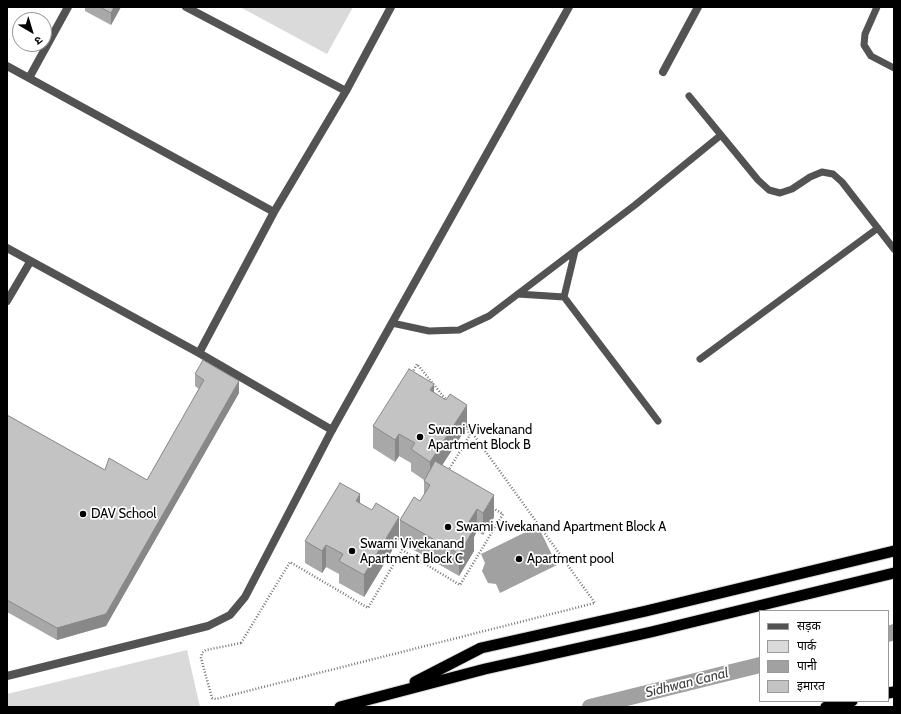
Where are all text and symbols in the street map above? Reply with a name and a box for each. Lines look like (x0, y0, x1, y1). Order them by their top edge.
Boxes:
north arrow (12, 12, 52, 52)
text: उ (32, 33, 46, 48)
place label: Swami Vivekanand Apartment Block B (428, 422, 532, 453)
marker: Swami Vivekanand Apartment Block B (415, 432, 425, 442)
place label: DAV School (91, 506, 156, 522)
marker: DAV School (78, 509, 88, 519)
place label: Swami Vivekanand Apartment Block A (456, 519, 666, 535)
marker: Swami Vivekanand Apartment Block A (443, 522, 453, 532)
place label: Swami Vivekanand Apartment Block C (360, 536, 464, 567)
marker: Swami Vivekanand Apartment Block C (347, 546, 357, 556)
place label: Apartment pool (527, 551, 614, 567)
marker: Apartment pool (514, 554, 524, 564)
legend (759, 610, 889, 702)
text: सड़क (797, 618, 821, 633)
text: पार्क (797, 638, 816, 653)
text: पानी (797, 658, 817, 673)
water label: Sidhwan Canal (644, 665, 730, 701)
text: इमारत (797, 678, 825, 693)

